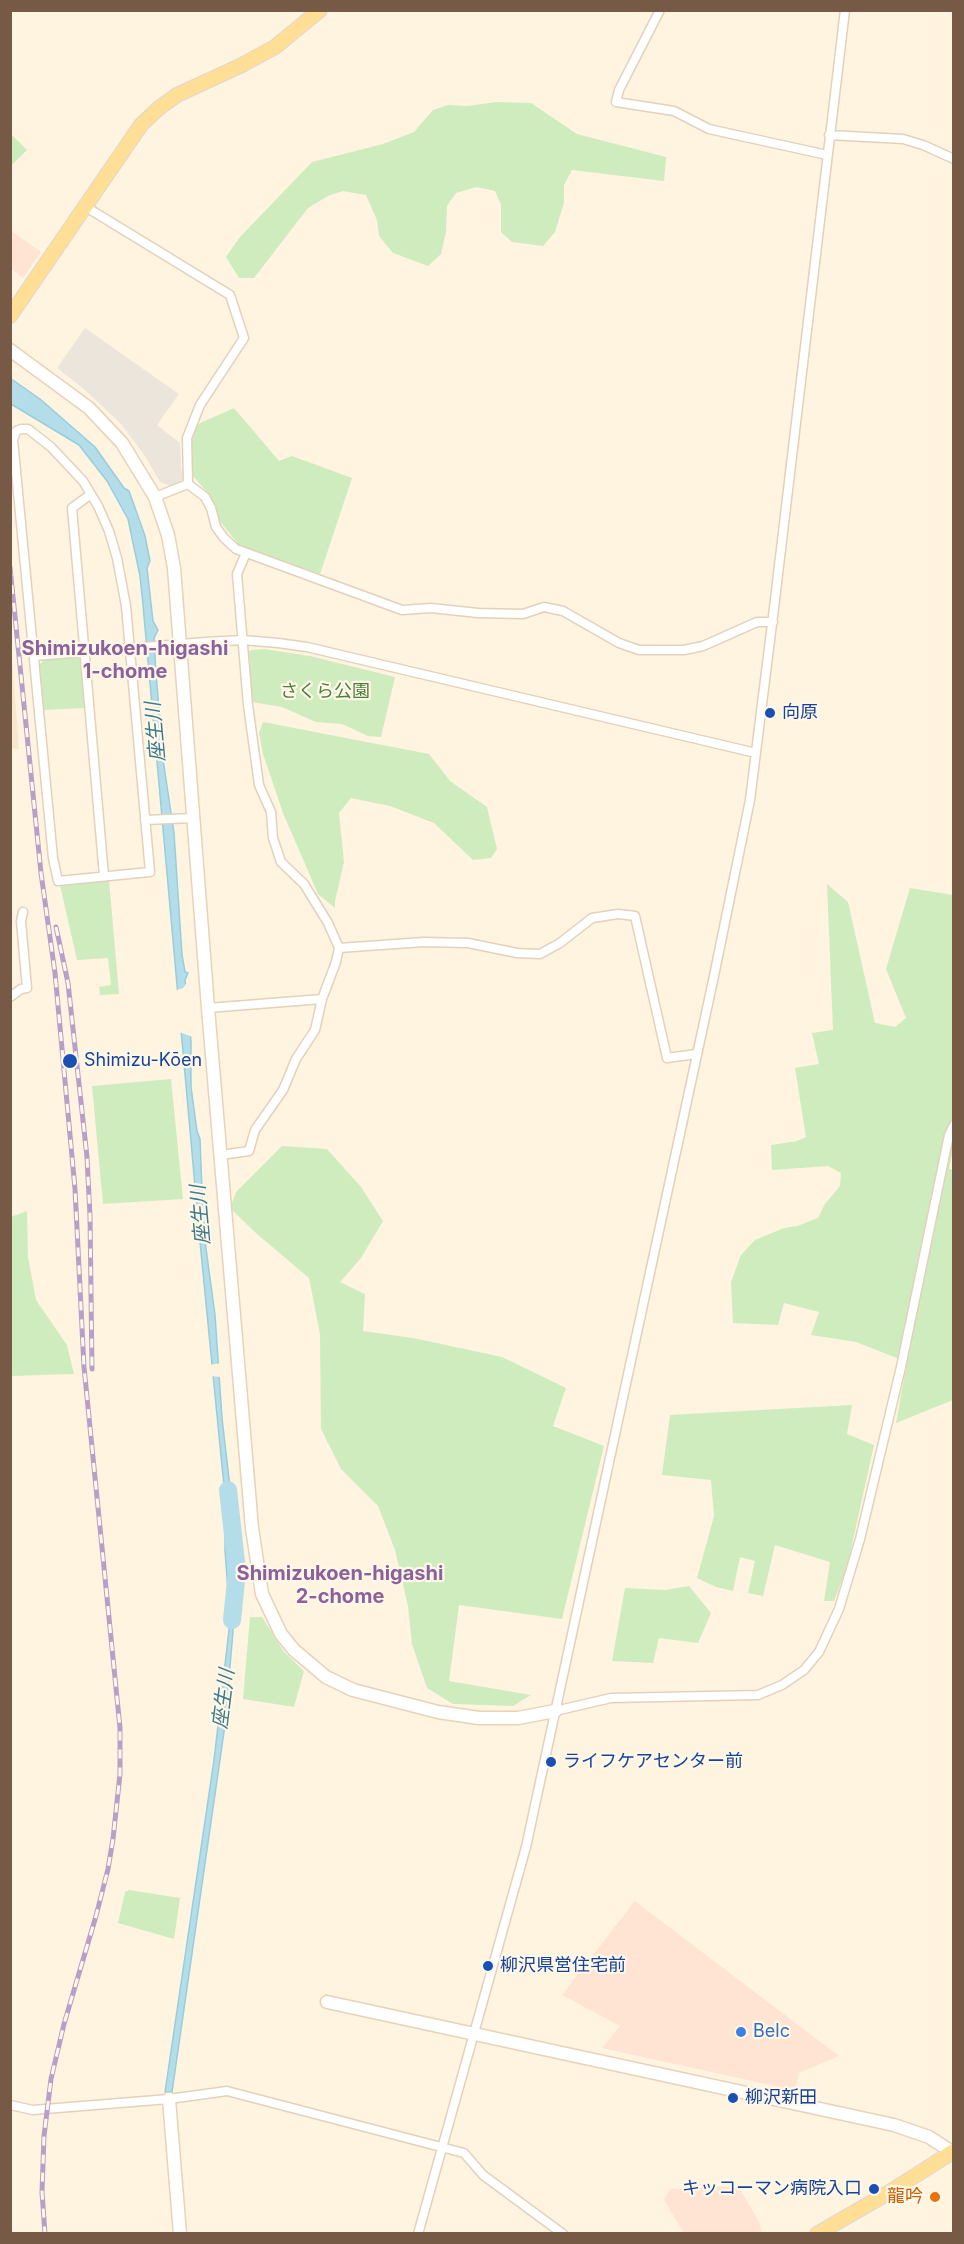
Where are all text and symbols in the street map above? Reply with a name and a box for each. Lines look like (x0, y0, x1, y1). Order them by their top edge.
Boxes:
district label: Shimizukoen-higashi 1-chome (22, 637, 228, 684)
park label: さくら公園 (280, 681, 370, 703)
water label: 座生川 (141, 701, 171, 763)
place label: 向原 (782, 702, 818, 724)
marker: 向原 (763, 706, 777, 720)
place label: Shimizu-Kōen (84, 1050, 202, 1072)
marker: Shimizu-Kōen (61, 1052, 79, 1070)
water label: 座生川 (186, 1184, 216, 1246)
district label: Shimizukoen-higashi 2-chome (237, 1562, 443, 1609)
water label: 座生川 (208, 1668, 240, 1730)
place label: ライフケアセンター前 (563, 1751, 743, 1773)
marker: ライフケアセンター前 (544, 1755, 558, 1769)
place label: 柳沢県営住宅前 (500, 1955, 626, 1977)
marker: 柳沢県営住宅前 (481, 1959, 495, 1973)
place label: Belc (753, 2021, 790, 2043)
marker: Belc (734, 2025, 748, 2039)
place label: 柳沢新田 (745, 2087, 817, 2109)
marker: 柳沢新田 (726, 2091, 740, 2105)
place label: キッコーマン病院入口 (682, 2178, 862, 2200)
marker: キッコーマン病院入口 (867, 2182, 881, 2196)
place label: 龍吟 (887, 2186, 923, 2208)
marker: 龍吟 (928, 2190, 942, 2204)

